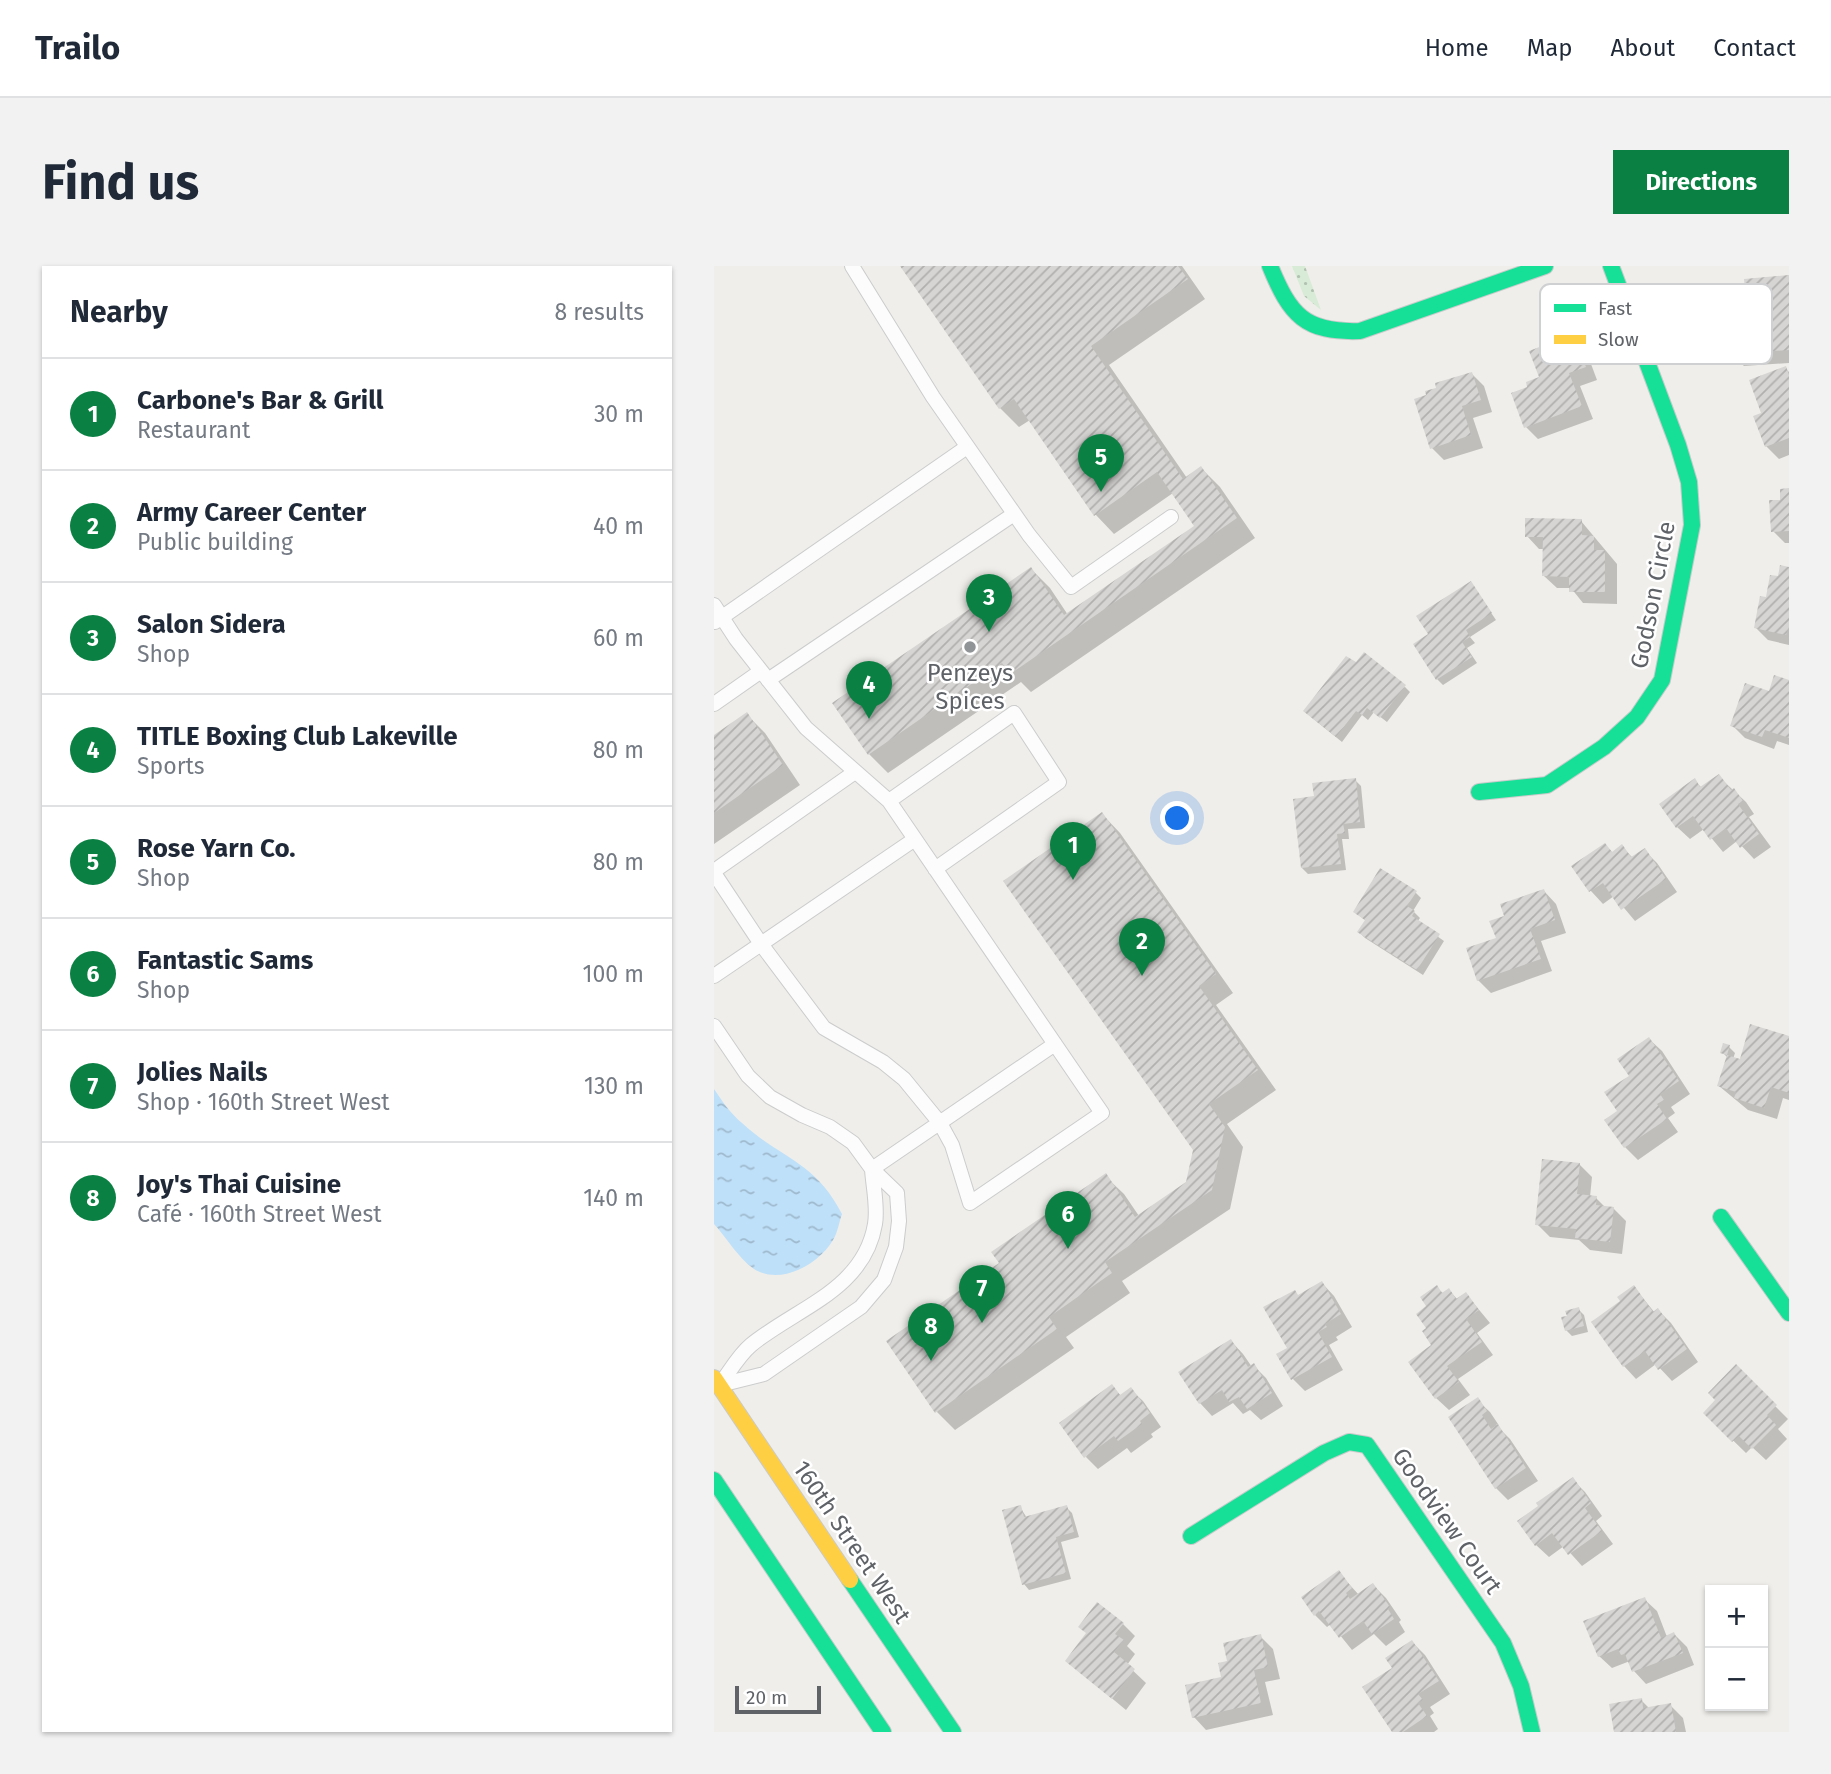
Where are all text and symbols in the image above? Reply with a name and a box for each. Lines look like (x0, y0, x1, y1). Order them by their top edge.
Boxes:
text: Trailo (35, 28, 120, 68)
text: Home (1425, 34, 1489, 62)
text: Map (1527, 34, 1573, 62)
text: About (1611, 34, 1675, 62)
text: Contact (1713, 34, 1796, 62)
button: Directions (1613, 150, 1789, 214)
text: Find us (42, 153, 199, 212)
legend (1540, 284, 1772, 364)
text: Nearby (70, 294, 168, 330)
text: Fast (1598, 297, 1632, 320)
text: 8 results (555, 298, 644, 326)
text: Slow (1598, 328, 1639, 351)
text: Carbone's Bar & Grill (137, 385, 384, 416)
text: 1 (88, 400, 98, 428)
text: 30 m (594, 400, 644, 428)
text: Restaurant (137, 416, 250, 444)
pin: 5 (1078, 434, 1124, 492)
text: Army Career Center (137, 497, 366, 528)
text: 2 (87, 512, 99, 540)
text: 40 m (593, 512, 644, 540)
street label: Godson Circle (1625, 519, 1681, 671)
text: Public building (137, 528, 293, 556)
pin: 3 (966, 574, 1012, 632)
text: Salon Sidera (137, 609, 286, 640)
text: 3 (87, 624, 99, 652)
text: 60 m (593, 624, 644, 652)
marker: Penzeys Spices (962, 639, 978, 655)
text: Shop (137, 640, 190, 668)
place label: Penzeys Spices (927, 659, 1013, 715)
pin: 4 (846, 661, 892, 719)
text: TITLE Boxing Club Lakeville (137, 721, 458, 752)
text: 4 (87, 736, 100, 764)
text: 80 m (593, 736, 644, 764)
text: Sports (137, 752, 205, 780)
your location (1160, 801, 1194, 835)
pin: 1 (1050, 822, 1096, 880)
text: Rose Yarn Co. (137, 833, 296, 864)
text: 5 (87, 848, 99, 876)
text: 80 m (593, 848, 644, 876)
text: Shop (137, 864, 190, 892)
pin: 2 (1119, 918, 1165, 976)
text: Fantastic Sams (137, 945, 313, 976)
text: 6 (87, 960, 99, 988)
text: 100 m (583, 960, 644, 988)
text: Shop (137, 976, 190, 1004)
text: Jolies Nails (137, 1057, 268, 1088)
text: 7 (88, 1072, 98, 1100)
text: 130 m (584, 1072, 644, 1100)
text: Shop · 160th Street West (137, 1088, 390, 1116)
text: Joy's Thai Cuisine (137, 1169, 341, 1200)
text: 8 (86, 1184, 100, 1212)
text: 140 m (583, 1184, 644, 1212)
pin: 6 (1045, 1191, 1091, 1249)
text: Café · 160th Street West (137, 1200, 382, 1228)
pin: 7 (959, 1265, 1005, 1323)
pin: 8 (908, 1303, 954, 1361)
street label: Goodview Court (1386, 1443, 1508, 1600)
street label: 160th Street West (787, 1456, 917, 1629)
map controls (1705, 1585, 1768, 1711)
button: + (1705, 1585, 1768, 1648)
button: − (1705, 1648, 1768, 1711)
scale bar (735, 1683, 821, 1715)
text: 20 m (746, 1686, 787, 1709)

